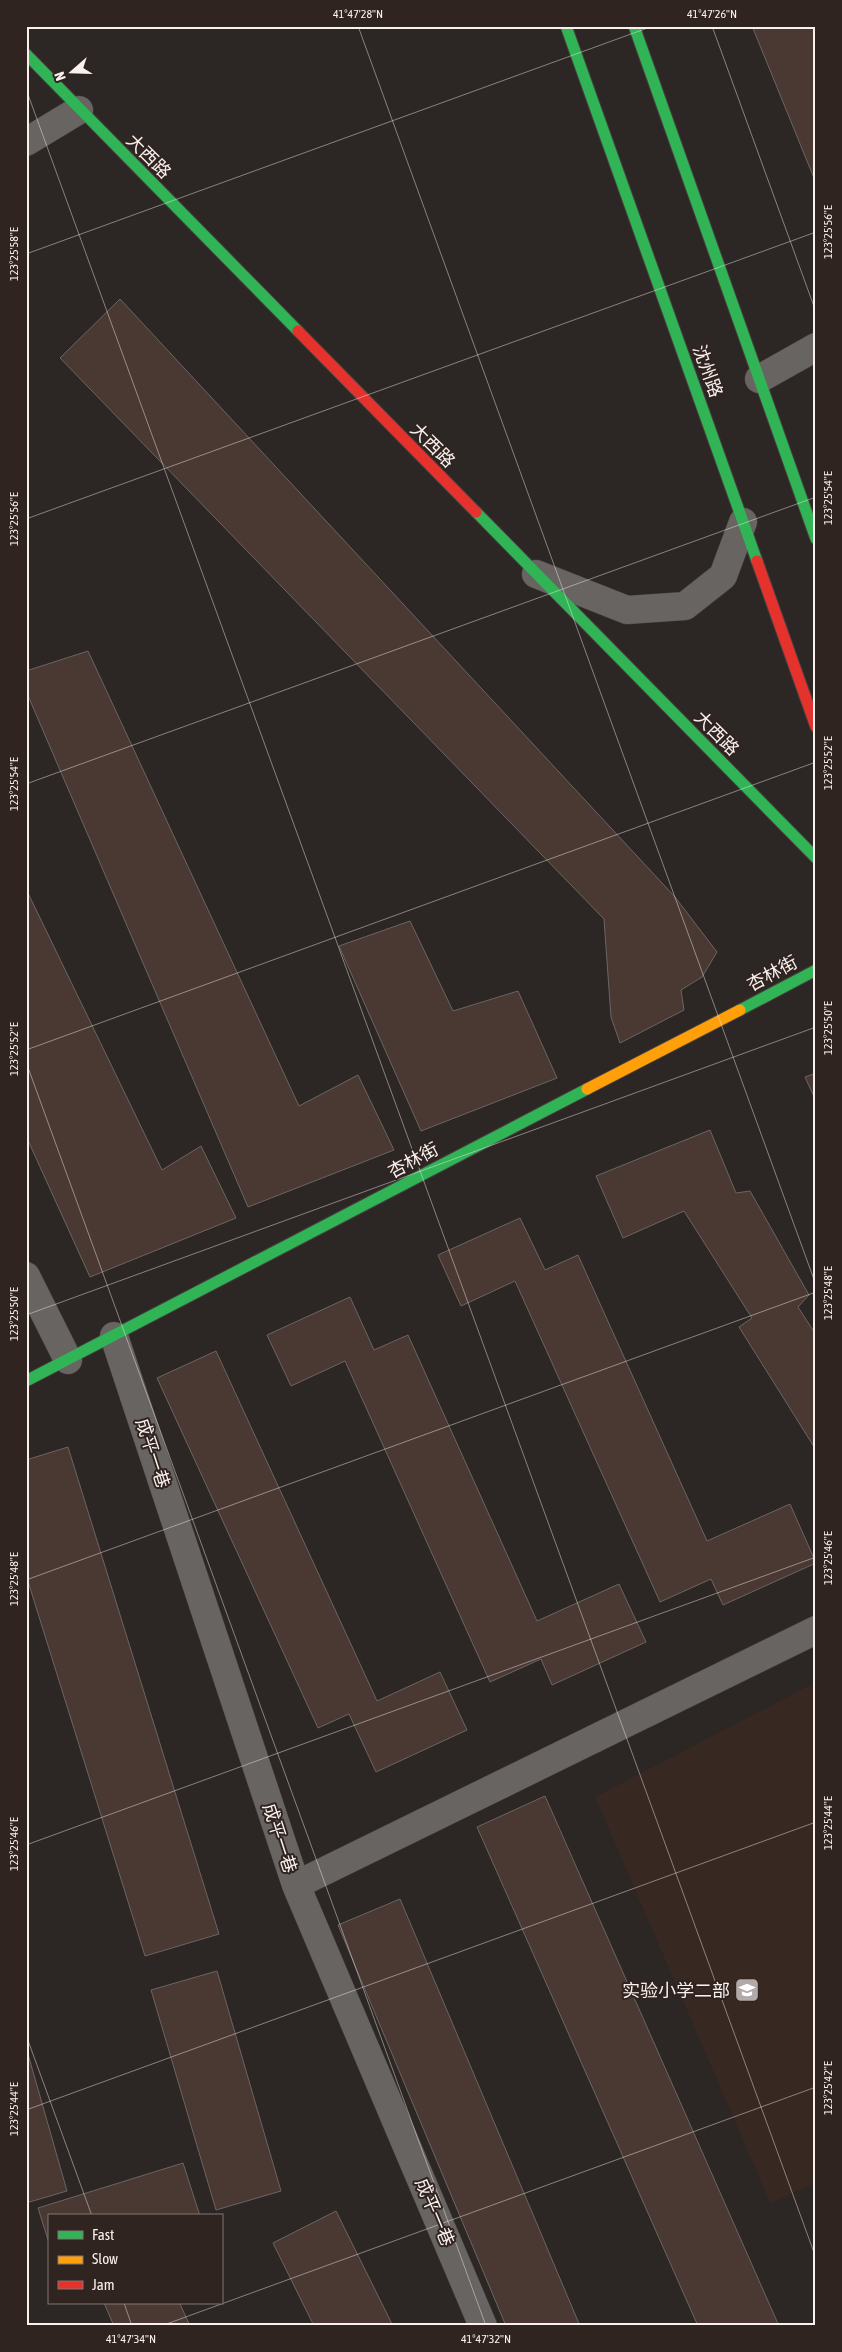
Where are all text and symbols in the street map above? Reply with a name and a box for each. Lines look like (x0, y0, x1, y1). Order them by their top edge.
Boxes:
text: 41°47'28"N (333, 7, 383, 21)
text: 41°47'26"N (687, 7, 737, 21)
north arrow (48, 48, 98, 98)
text: N (51, 70, 69, 83)
street label: 大西路 (122, 129, 176, 183)
text: 123°25'56"E (821, 205, 835, 259)
text: 123°25'58"E (7, 227, 21, 281)
street label: 沈州路 (689, 342, 727, 400)
street label: 大西路 (406, 418, 460, 472)
text: 123°25'54"E (821, 471, 835, 525)
text: 123°25'56"E (7, 492, 21, 546)
street label: 大西路 (690, 706, 744, 760)
text: 123°25'52"E (821, 736, 835, 790)
text: 123°25'54"E (7, 757, 21, 811)
street label: 杏林街 (743, 951, 801, 995)
text: 123°25'50"E (821, 1001, 835, 1055)
text: 123°25'52"E (7, 1022, 21, 1076)
street label: 杏林街 (384, 1138, 442, 1182)
text: 123°25'48"E (821, 1266, 835, 1320)
text: 123°25'50"E (7, 1287, 21, 1341)
street label: 成平一巷 (132, 1416, 174, 1490)
text: 123°25'46"E (821, 1531, 835, 1585)
text: 123°25'48"E (7, 1552, 21, 1606)
text: 123°25'44"E (821, 1796, 835, 1850)
street label: 成平一巷 (259, 1801, 301, 1875)
text: 123°25'46"E (7, 1817, 21, 1871)
school or university icon: 实验小学二部 (734, 1977, 760, 2003)
place label: 实验小学二部 (622, 1980, 730, 2001)
text: 123°25'42"E (821, 2061, 835, 2115)
text: 123°25'44"E (7, 2082, 21, 2136)
street label: 成平一巷 (411, 2175, 459, 2249)
legend (48, 2214, 222, 2304)
text: Fast (92, 2226, 114, 2243)
text: Slow (92, 2250, 118, 2267)
text: Jam (92, 2276, 115, 2293)
text: 41°47'34"N (106, 2332, 156, 2346)
text: 41°47'32"N (461, 2332, 511, 2346)

